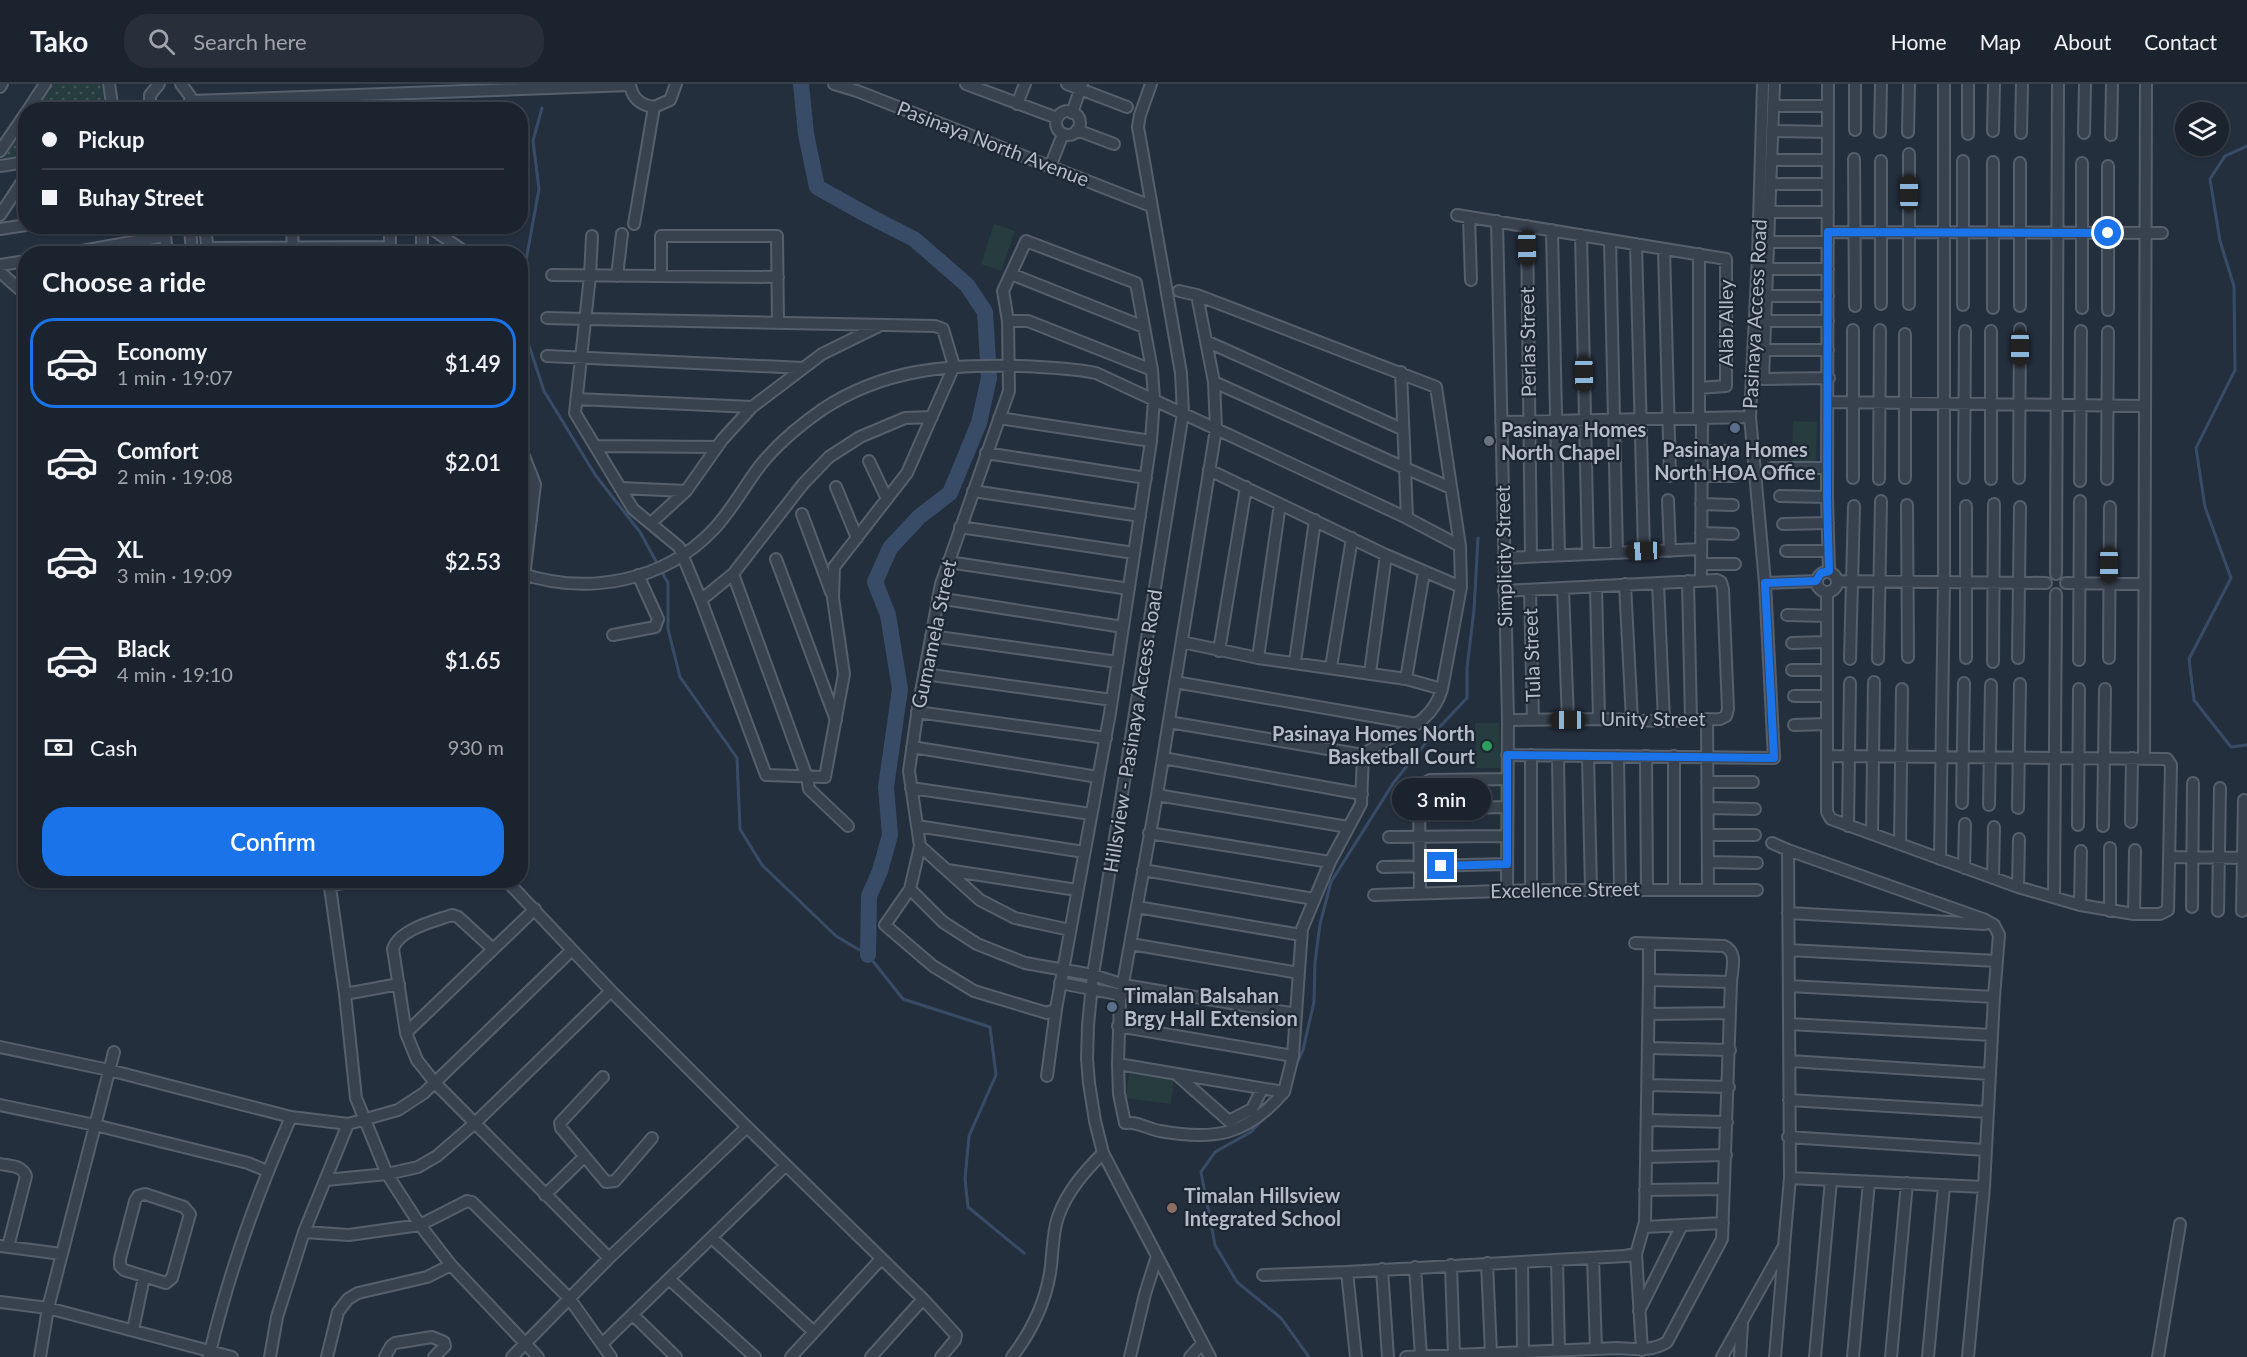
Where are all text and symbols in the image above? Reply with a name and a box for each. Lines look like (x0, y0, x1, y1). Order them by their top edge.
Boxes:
search box (124, 14, 544, 68)
text: Tako (30, 24, 88, 58)
icon: search (145, 25, 178, 58)
text: Search here (193, 28, 307, 55)
text: Home (1891, 29, 1947, 54)
text: Map (1980, 29, 2021, 54)
text: About (2054, 29, 2111, 54)
text: Contact (2144, 29, 2217, 54)
street label: Pasinaya North Avenue (894, 95, 1093, 191)
map controls (2175, 102, 2229, 156)
button: layers (2175, 102, 2229, 156)
text: Pickup (78, 126, 144, 153)
car (1900, 175, 1918, 211)
text: Buhay Street (78, 184, 204, 211)
street label: Pasinaya Access Road (1737, 219, 1771, 409)
route start (2094, 219, 2121, 246)
car (1518, 230, 1536, 266)
text: Choose a ride (42, 265, 206, 298)
street label: Alab Alley (1713, 279, 1737, 367)
street label: Perlas Street (1514, 287, 1540, 397)
car (2011, 330, 2029, 366)
icon: car (45, 336, 99, 390)
text: Economy (117, 338, 207, 365)
text: $1.49 (445, 350, 501, 377)
car (1575, 356, 1593, 392)
text: 1 min · 19:07 (117, 365, 233, 389)
place label: Pasinaya Homes North Chapel (1501, 417, 1647, 464)
marker: Pasinaya Homes North HOA Office (1728, 421, 1742, 435)
marker: Pasinaya Homes North Chapel (1482, 434, 1496, 448)
icon: car (45, 435, 99, 489)
text: Comfort (117, 437, 199, 464)
place label: Pasinaya Homes North HOA Office (1654, 437, 1816, 484)
text: $2.01 (445, 449, 501, 476)
text: 2 min · 19:08 (117, 464, 233, 488)
street label: Simplicity Street (1490, 485, 1516, 627)
icon: car (45, 534, 99, 588)
text: XL (117, 536, 143, 563)
car (1626, 541, 1662, 561)
car (2100, 547, 2118, 583)
text: $2.53 (445, 548, 501, 575)
street label: Gumamela Street (906, 557, 961, 710)
text: 3 min · 19:09 (117, 563, 233, 587)
street label: Hillsview - Pasinaya Access Road (1098, 588, 1166, 874)
street label: Tula Street (1517, 608, 1545, 702)
icon: car (45, 633, 99, 687)
text: Black (117, 635, 170, 662)
text: $1.65 (445, 647, 501, 674)
text: 4 min · 19:10 (117, 662, 233, 686)
street label: Unity Street (1600, 706, 1706, 730)
car (1550, 711, 1586, 729)
place label: Pasinaya Homes North Basketball Court (1272, 721, 1476, 768)
icon: cash (42, 731, 75, 764)
text: Cash (90, 734, 137, 761)
text: 930 m (448, 735, 504, 759)
marker: Pasinaya Homes North Basketball Court (1480, 739, 1494, 753)
callout: 3 min (1392, 779, 1490, 821)
text: 3 min (1417, 787, 1466, 811)
button: Confirm (42, 807, 504, 876)
route end (1427, 852, 1454, 879)
street label: Excellence Street (1490, 876, 1640, 902)
place label: Timalan Balsahan Brgy Hall Extension (1124, 983, 1298, 1030)
marker: Timalan Balsahan Brgy Hall Extension (1105, 1000, 1119, 1014)
place label: Timalan Hillsview Integrated School (1184, 1183, 1341, 1230)
marker: Timalan Hillsview Integrated School (1165, 1201, 1179, 1215)

